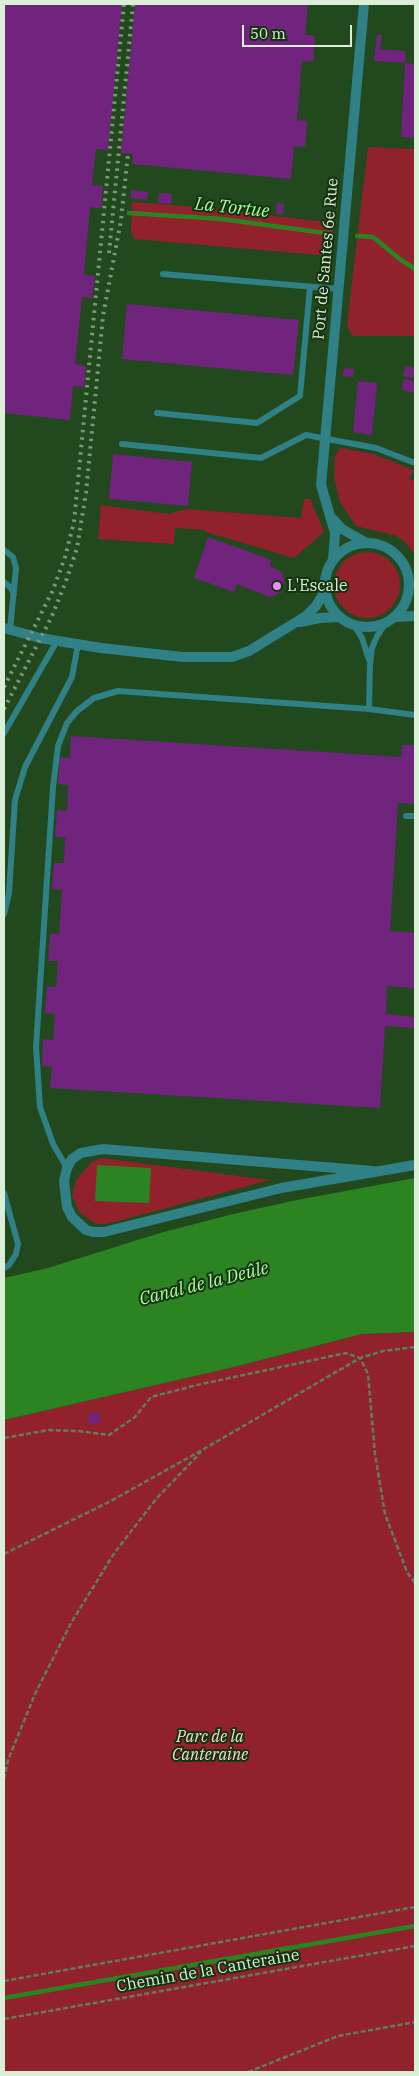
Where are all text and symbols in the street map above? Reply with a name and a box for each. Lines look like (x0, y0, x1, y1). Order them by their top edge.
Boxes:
scale bar (244, 15, 354, 47)
text: 50 m (250, 24, 286, 43)
street label: Port de Santes 6e Rue (309, 177, 343, 341)
water label: La Tortue (194, 193, 270, 223)
place label: L'Escale (287, 576, 348, 596)
marker: L'Escale (271, 580, 283, 592)
water label: Canal de la Deûle (137, 1257, 271, 1311)
park label: Parc de la Canteraine (172, 1727, 248, 1765)
street label: Chemin de la Canteraine (115, 1945, 301, 1997)

